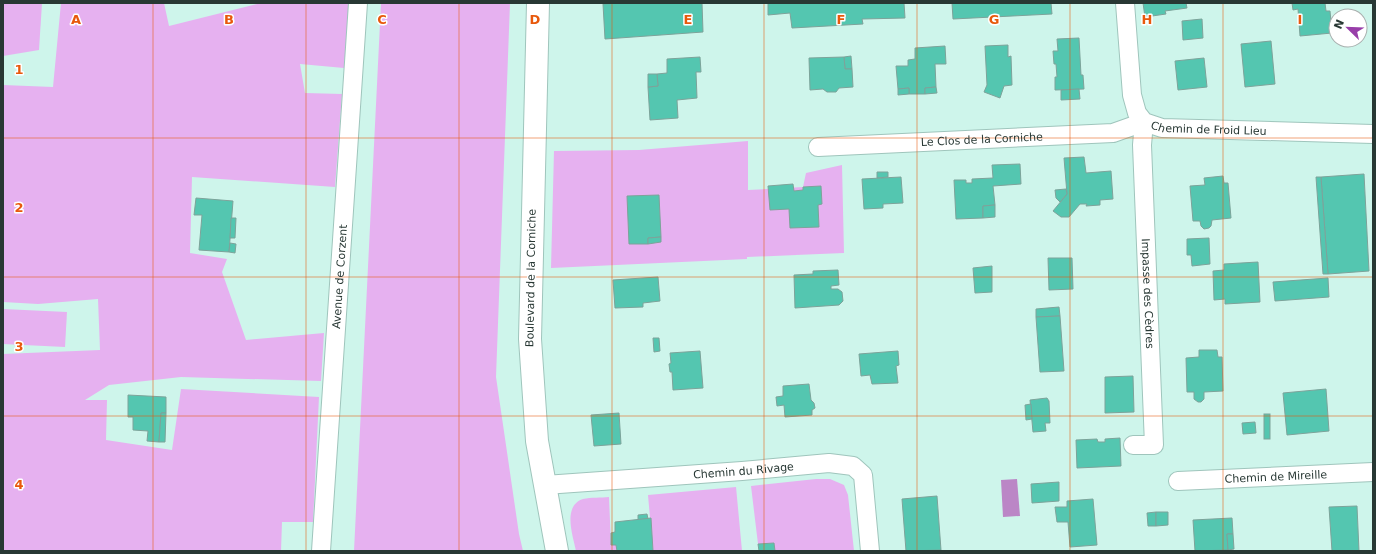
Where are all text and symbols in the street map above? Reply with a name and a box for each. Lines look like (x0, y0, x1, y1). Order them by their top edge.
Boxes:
north arrow (1328, 8, 1368, 48)
text: A (71, 12, 81, 27)
text: B (224, 12, 234, 27)
text: C (377, 12, 387, 27)
text: D (530, 12, 541, 27)
text: E (684, 12, 692, 27)
text: F (837, 12, 845, 27)
text: G (989, 12, 999, 27)
text: H (1142, 12, 1152, 27)
text: I (1298, 12, 1302, 27)
text: N (1331, 18, 1347, 31)
text: 1 (14, 62, 24, 77)
street label: Chemin de Froid Lieu (1149, 118, 1267, 137)
street label: Le Clos de la Corniche (920, 130, 1043, 149)
text: 2 (14, 200, 24, 215)
street label: Boulevard de la Corniche (523, 209, 539, 347)
street label: Avenue de Corzent (330, 223, 350, 329)
street label: Impasse des Cèdres (1139, 238, 1157, 349)
text: 3 (14, 339, 24, 354)
street label: Chemin du Rivage (693, 460, 795, 481)
street label: Chemin de Mireille (1224, 468, 1328, 485)
text: 4 (14, 477, 24, 492)

